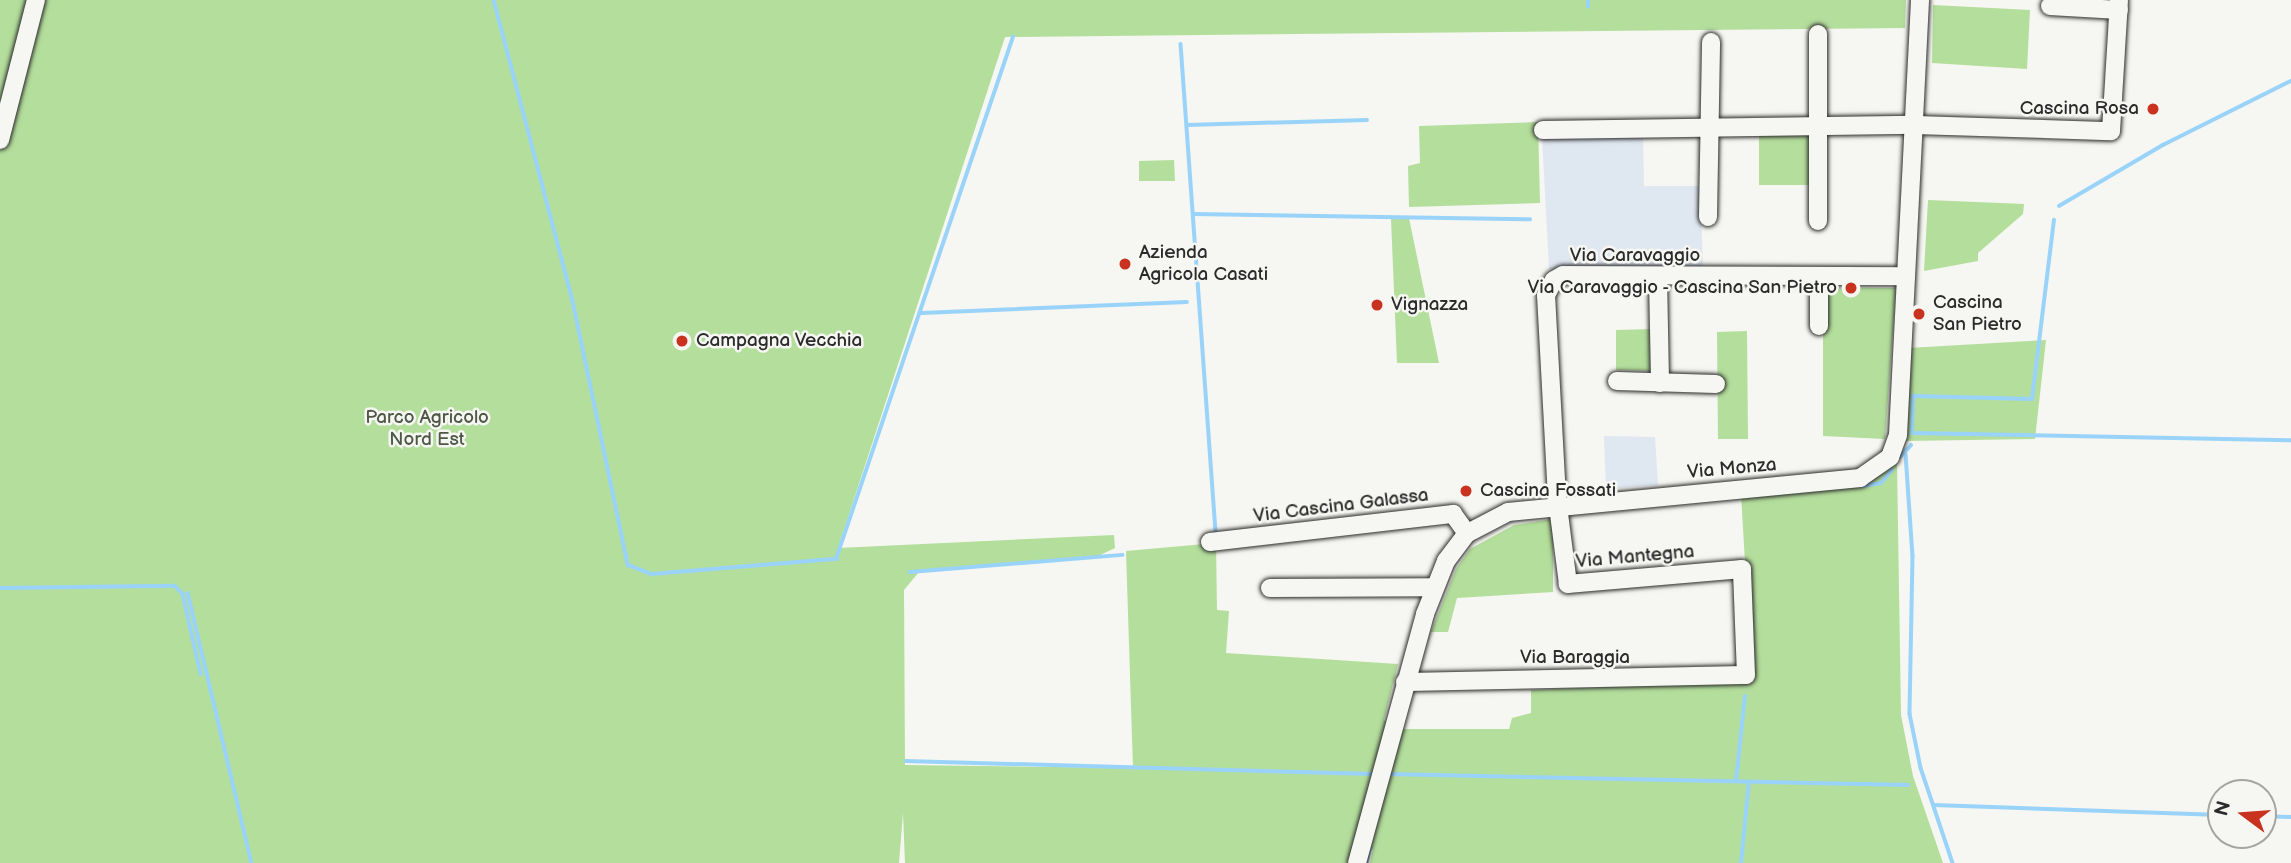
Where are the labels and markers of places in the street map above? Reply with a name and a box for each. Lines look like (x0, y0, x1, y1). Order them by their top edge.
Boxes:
place label: Cascina Rosa (2020, 98, 2139, 120)
marker: Cascina Rosa (2145, 101, 2161, 117)
place label: Azienda Agricola Casati (1139, 242, 1268, 286)
marker: Azienda Agricola Casati (1117, 256, 1133, 272)
place label: Via Caravaggio - Cascina San Pietro (1526, 277, 1837, 299)
marker: Via Caravaggio - Cascina San Pietro (1843, 280, 1859, 296)
place label: Cascina San Pietro (1933, 292, 2022, 336)
place label: Vignazza (1391, 294, 1468, 316)
marker: Vignazza (1369, 297, 1385, 313)
marker: Cascina San Pietro (1911, 306, 1927, 322)
place label: Campagna Vecchia (696, 330, 863, 352)
marker: Campagna Vecchia (674, 333, 690, 349)
place label: Cascina Fossati (1480, 480, 1616, 502)
marker: Cascina Fossati (1458, 483, 1474, 499)

